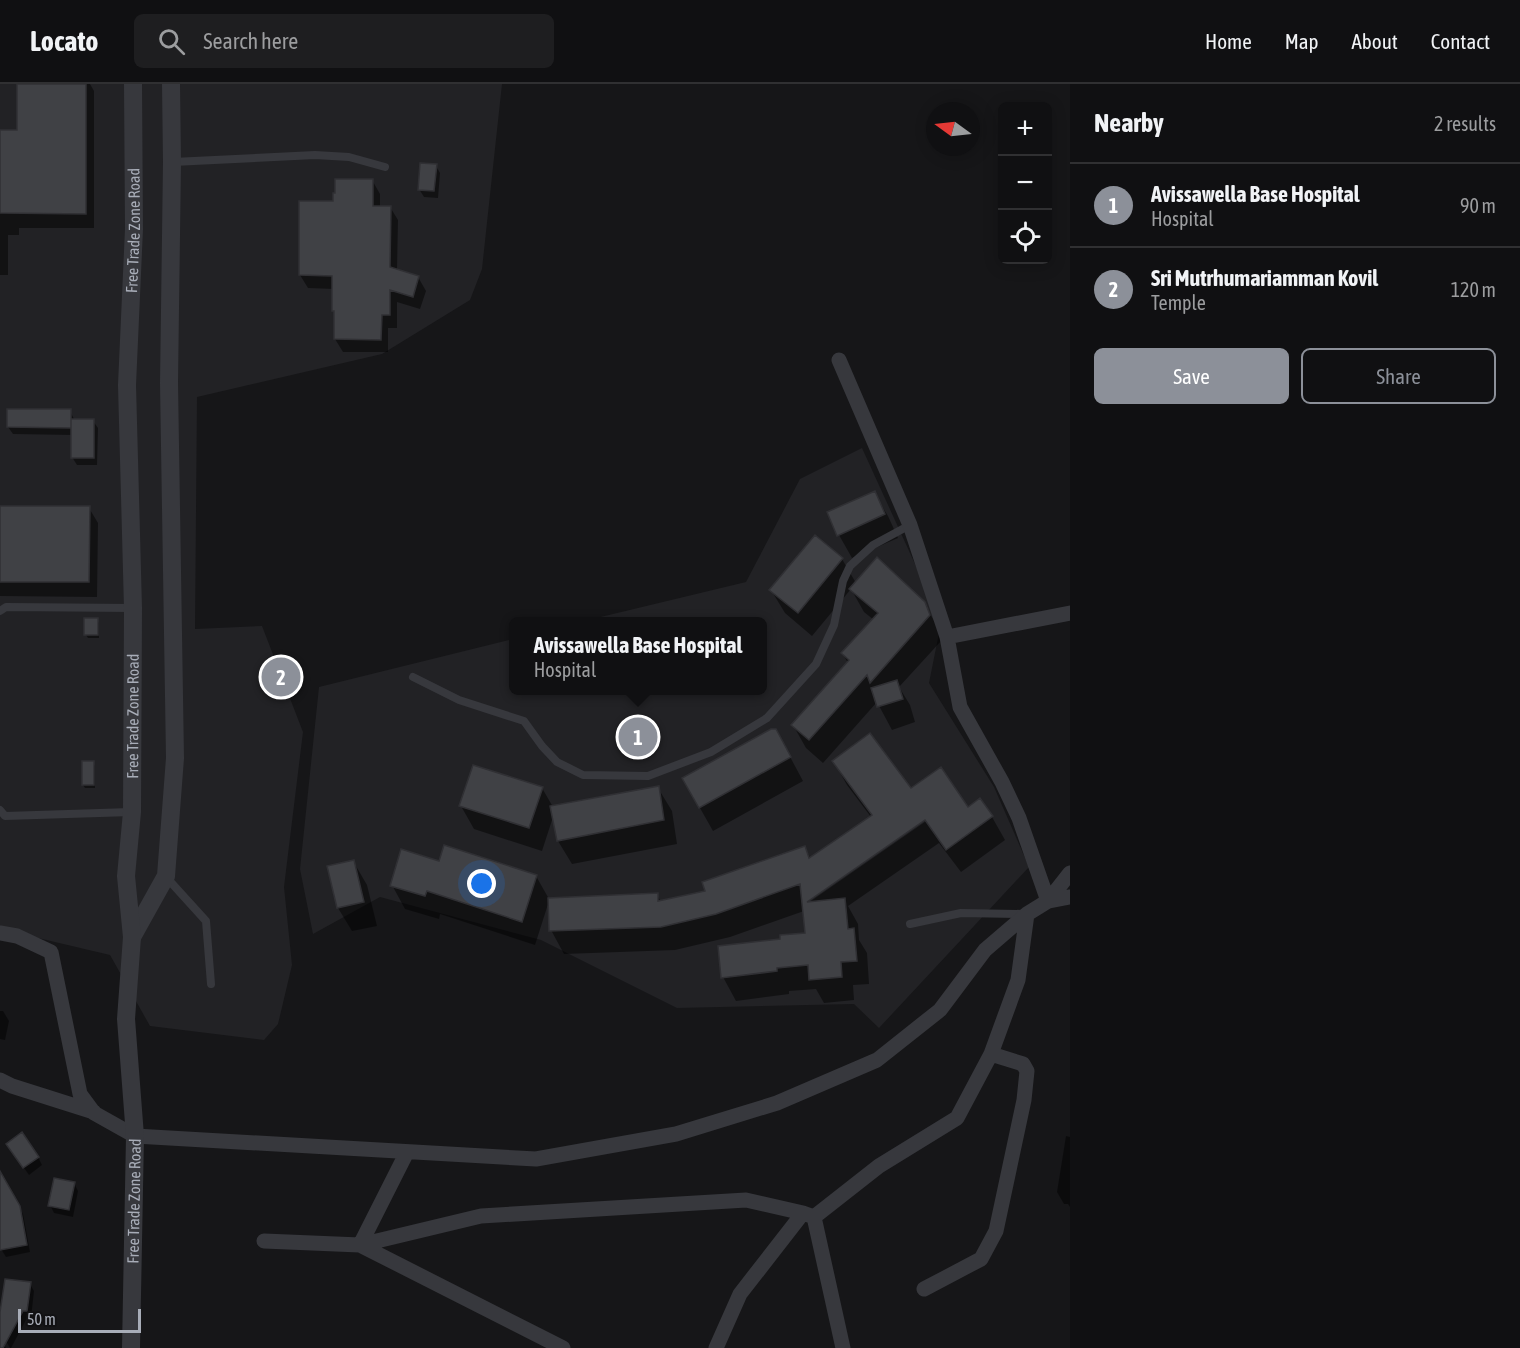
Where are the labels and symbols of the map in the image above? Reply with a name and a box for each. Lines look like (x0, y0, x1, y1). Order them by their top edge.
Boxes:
north arrow (926, 102, 980, 156)
street label: Free Trade Zone Road (122, 168, 143, 293)
street label: Free Trade Zone Road (123, 654, 142, 779)
pin: 2 (262, 654, 300, 700)
pin: 1 (618, 714, 658, 760)
your location (467, 869, 496, 898)
street label: Free Trade Zone Road (124, 1138, 144, 1264)
scale bar (18, 1306, 141, 1334)

